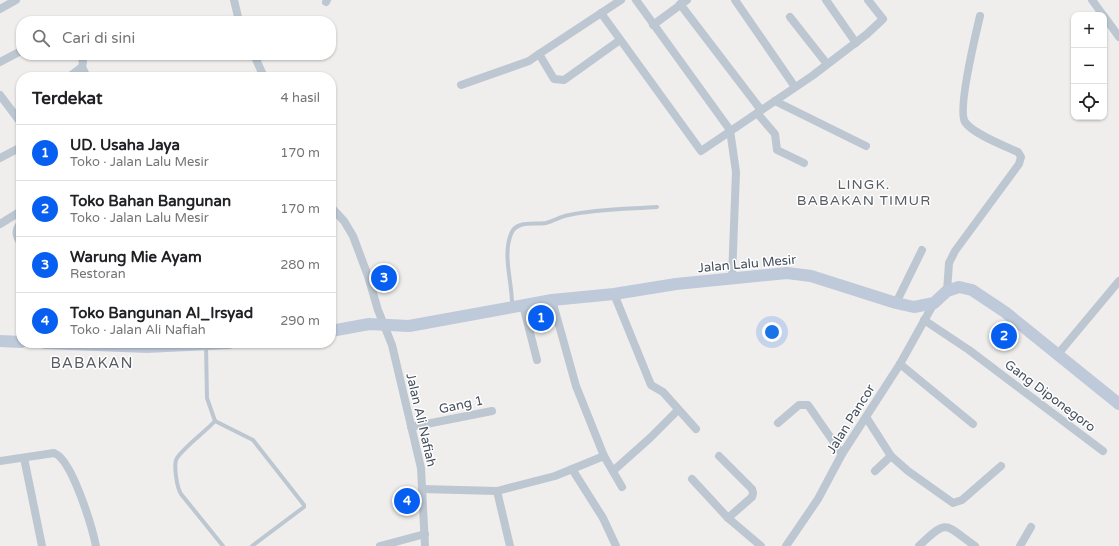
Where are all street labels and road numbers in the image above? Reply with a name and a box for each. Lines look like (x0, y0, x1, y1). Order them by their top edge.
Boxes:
street label: Jalan Lalu Mesir (697, 252, 797, 276)
street label: Gang Diponegoro (1001, 357, 1099, 435)
street label: Jalan Ali Nafiah (402, 372, 440, 468)
street label: Jalan Pancor (823, 381, 879, 457)
street label: Gang 1 (437, 393, 485, 417)

